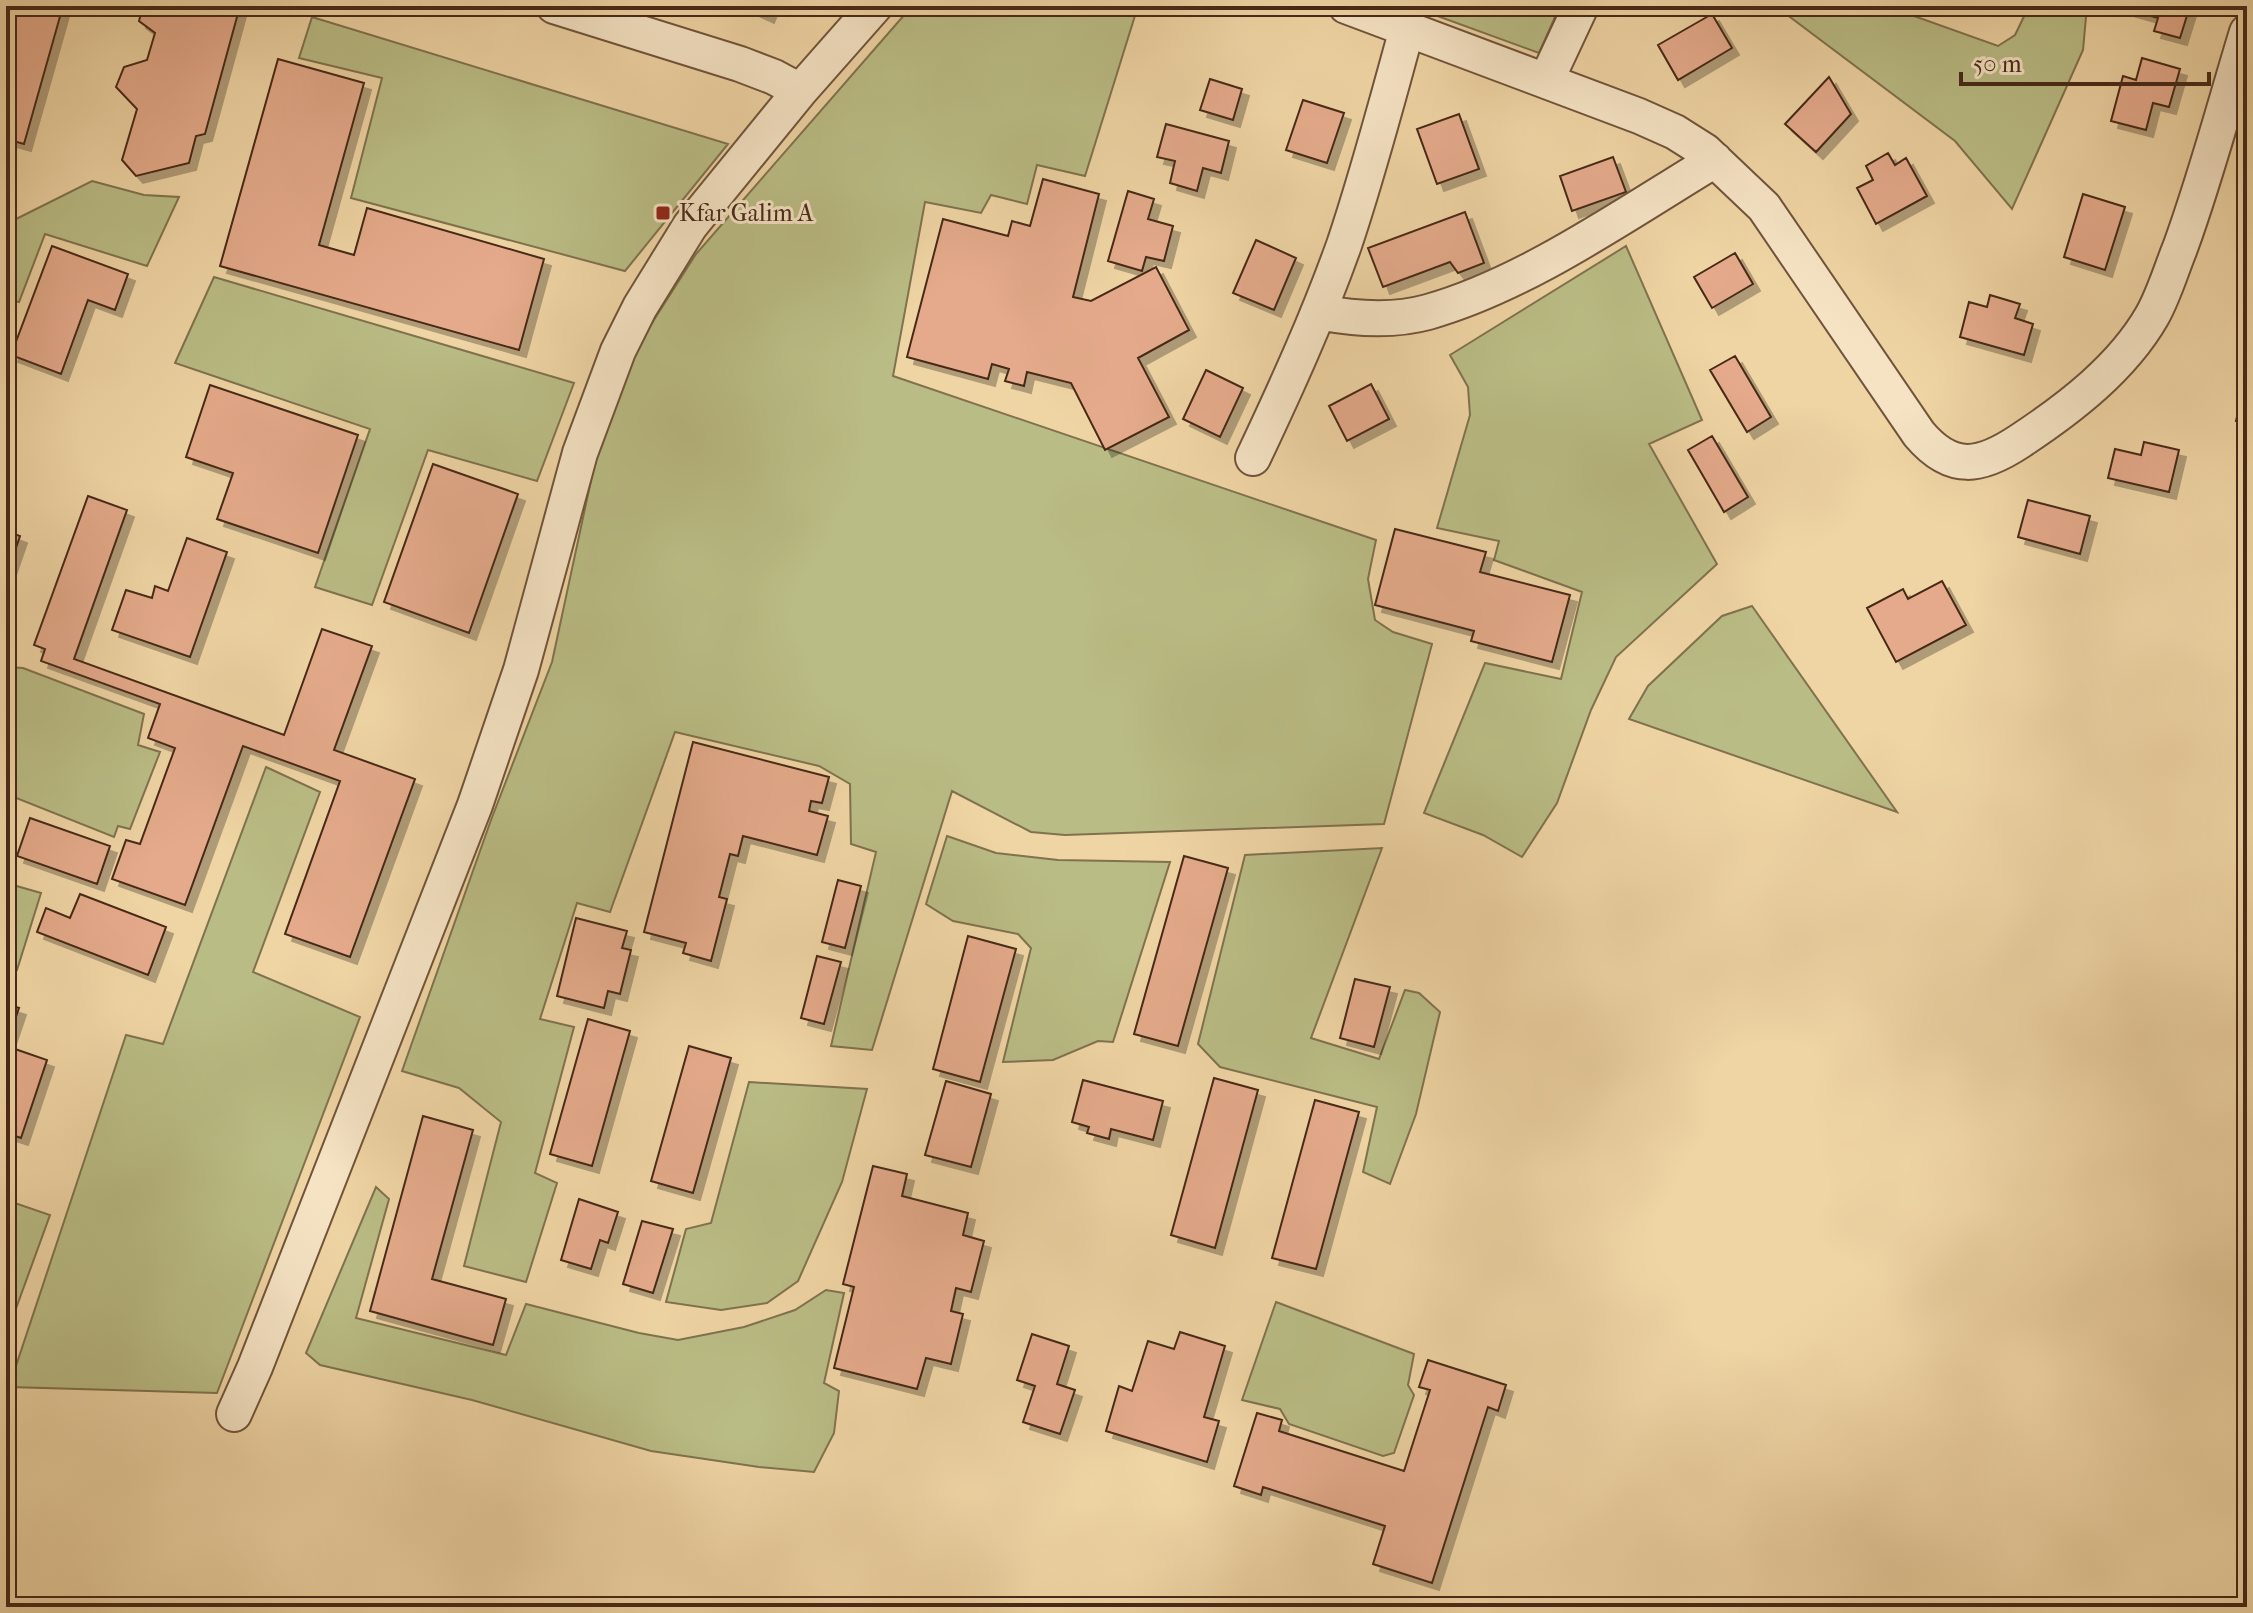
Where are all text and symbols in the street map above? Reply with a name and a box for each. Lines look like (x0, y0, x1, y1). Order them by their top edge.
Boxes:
scale bar (1961, 36, 2209, 86)
text: 50 m (1973, 50, 2022, 78)
place label: Kfar Galim A (679, 199, 814, 227)
marker: Kfar Galim A (654, 204, 672, 222)

